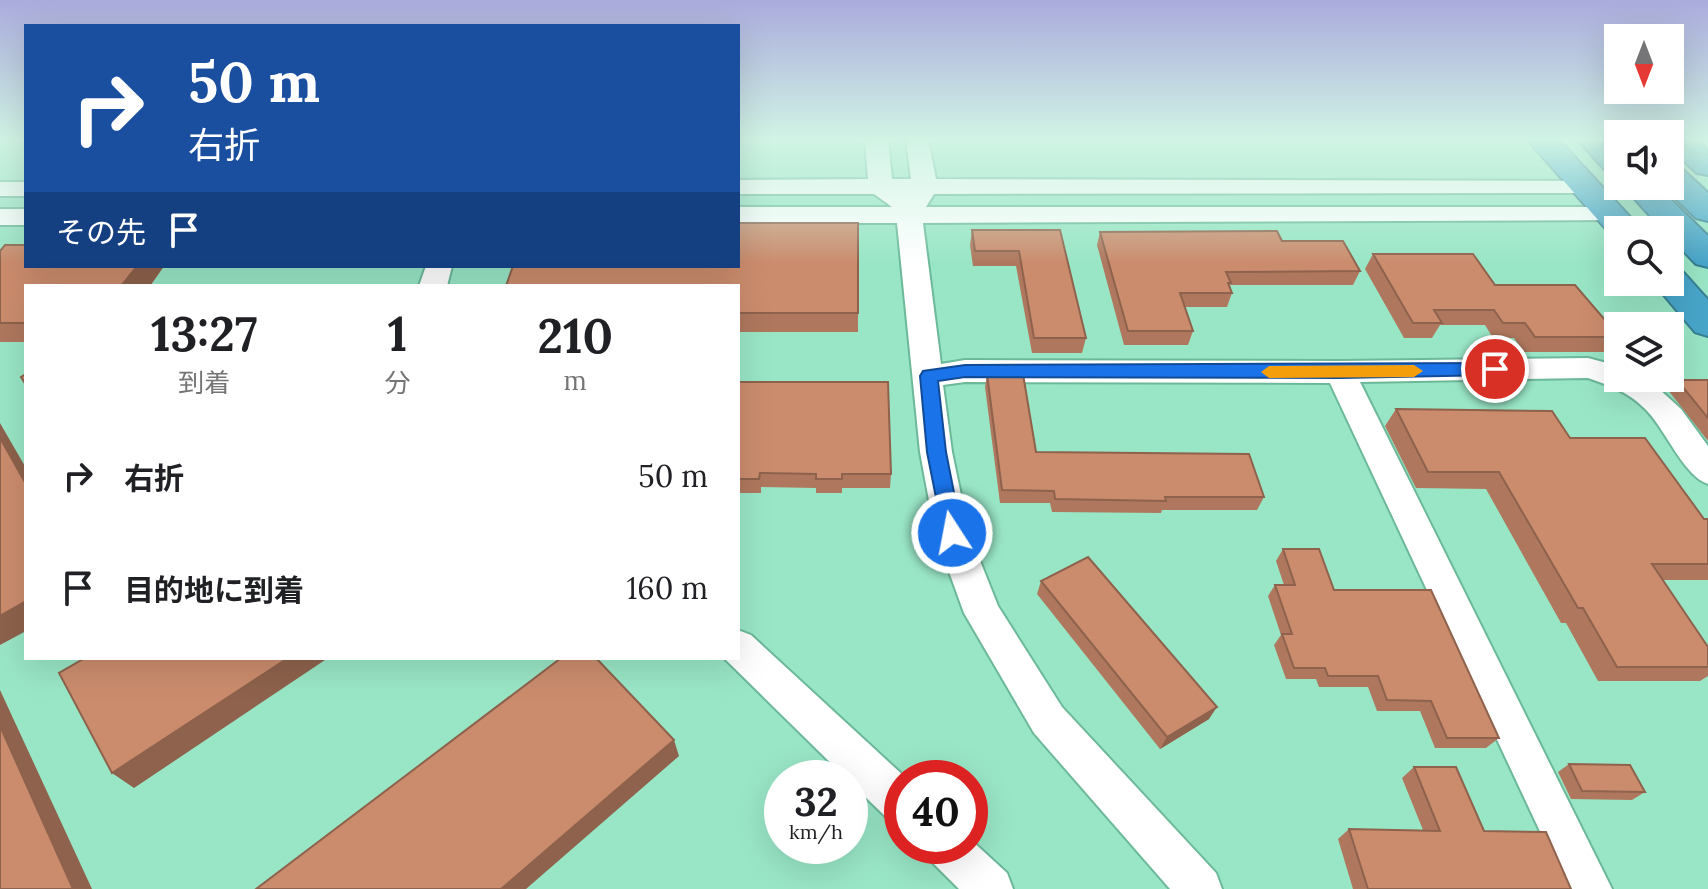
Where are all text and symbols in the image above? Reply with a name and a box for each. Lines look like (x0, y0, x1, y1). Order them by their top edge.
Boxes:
north arrow (1604, 24, 1684, 104)
map controls (1604, 24, 1684, 392)
text: 50 m (188, 46, 320, 117)
icon: right (56, 56, 160, 160)
button: sound (1604, 120, 1684, 200)
text: 右折 (188, 122, 260, 168)
icon: arrive (162, 208, 206, 252)
text: その先 (56, 213, 146, 251)
button: search (1604, 216, 1684, 296)
text: 13:27 (151, 303, 257, 364)
text: 1 (388, 303, 407, 364)
text: 210 (537, 305, 613, 366)
button: layers (1604, 312, 1684, 392)
pin (1461, 335, 1529, 403)
icon: arrive (1473, 347, 1517, 391)
text: m (564, 364, 587, 397)
text: 到着 (178, 366, 230, 399)
text: 分 (384, 366, 410, 399)
icon: right (56, 454, 100, 498)
text: 50 m (638, 457, 708, 495)
text: 右折 (124, 459, 184, 497)
position arrow (910, 491, 994, 575)
icon: arrive (56, 566, 100, 610)
text: 160 m (626, 569, 708, 607)
text: 目的地に到着 (124, 571, 304, 609)
speed limit sign: 40 (884, 760, 988, 864)
text: 32 (794, 776, 838, 827)
text: km/h (789, 819, 843, 844)

